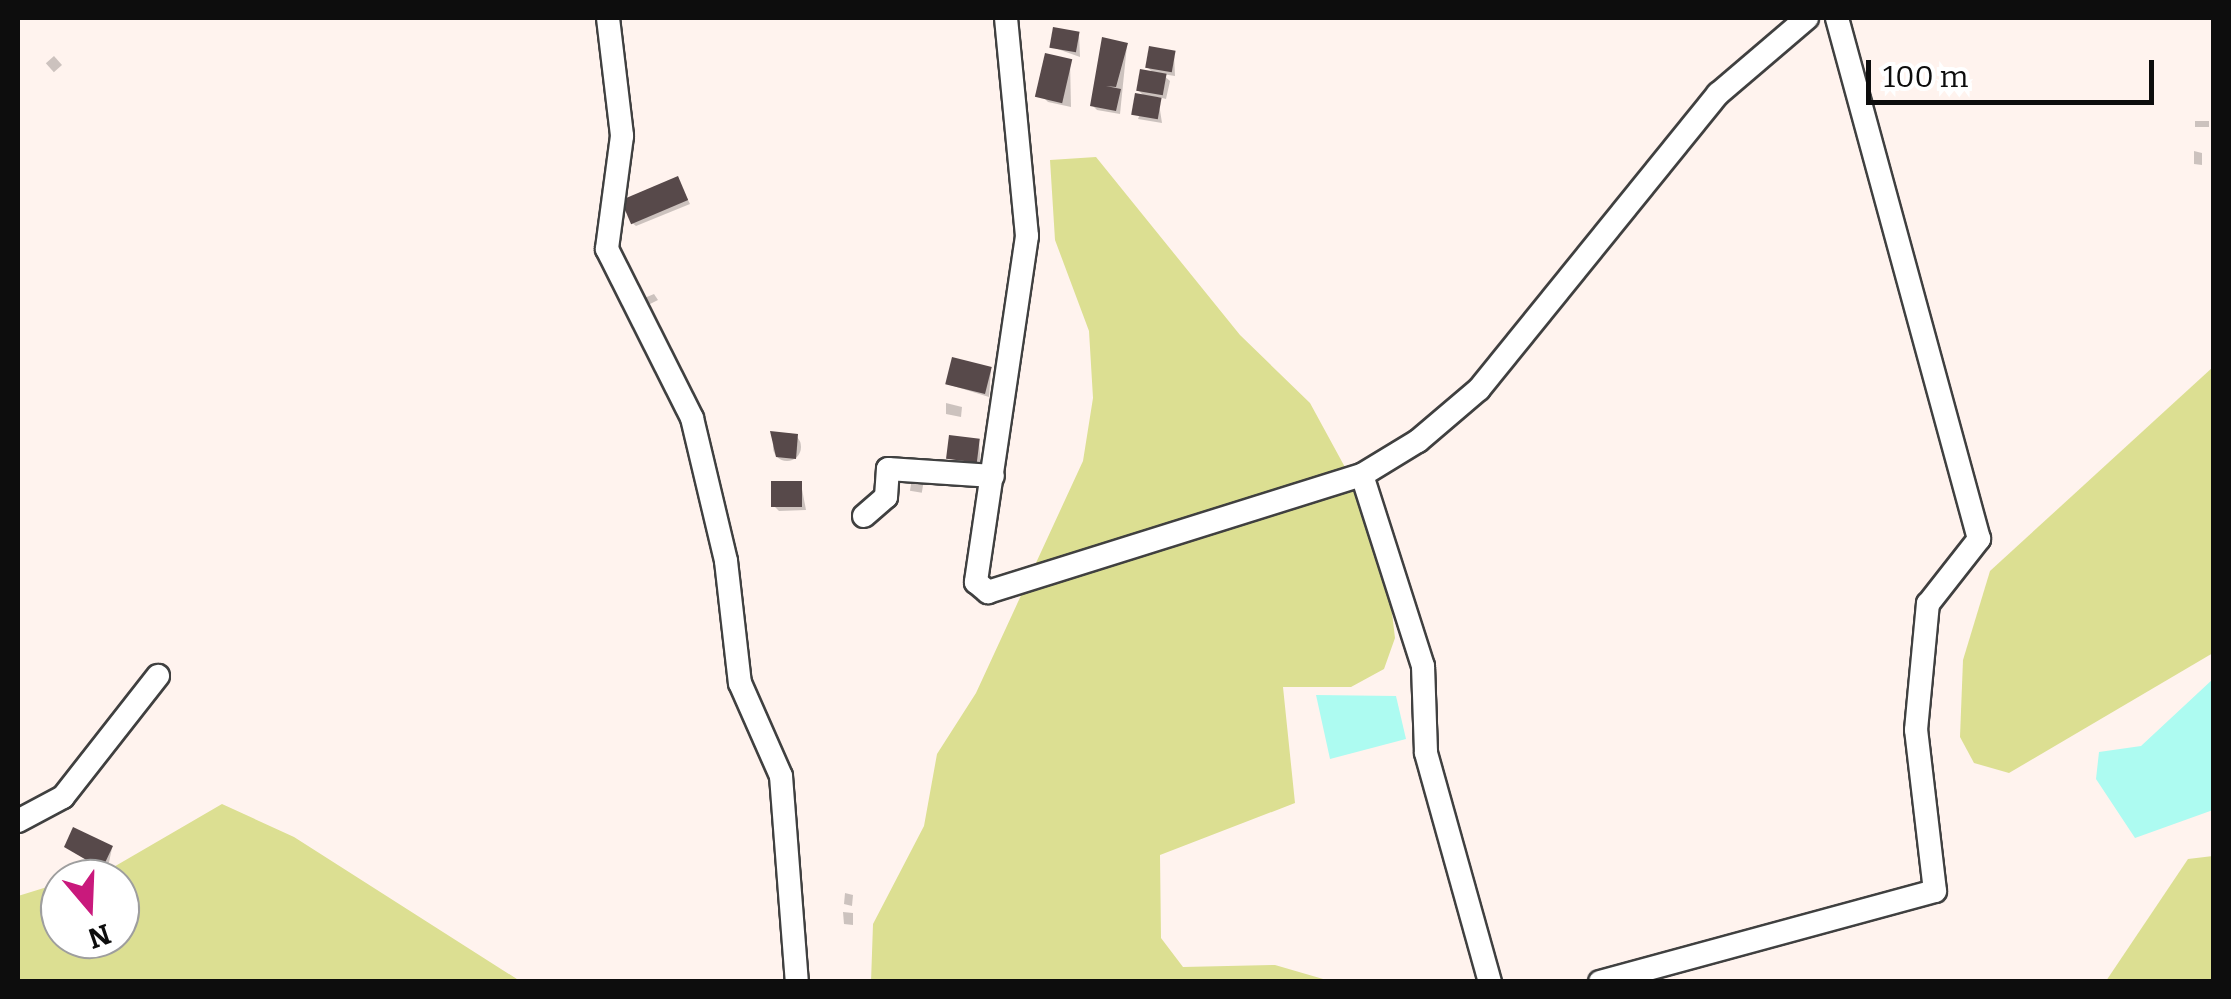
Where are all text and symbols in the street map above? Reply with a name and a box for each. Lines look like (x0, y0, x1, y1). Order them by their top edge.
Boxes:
scale bar (1871, 40, 2158, 102)
text: 100 m (1883, 59, 1968, 95)
north arrow (40, 859, 140, 959)
text: N (84, 917, 115, 955)

